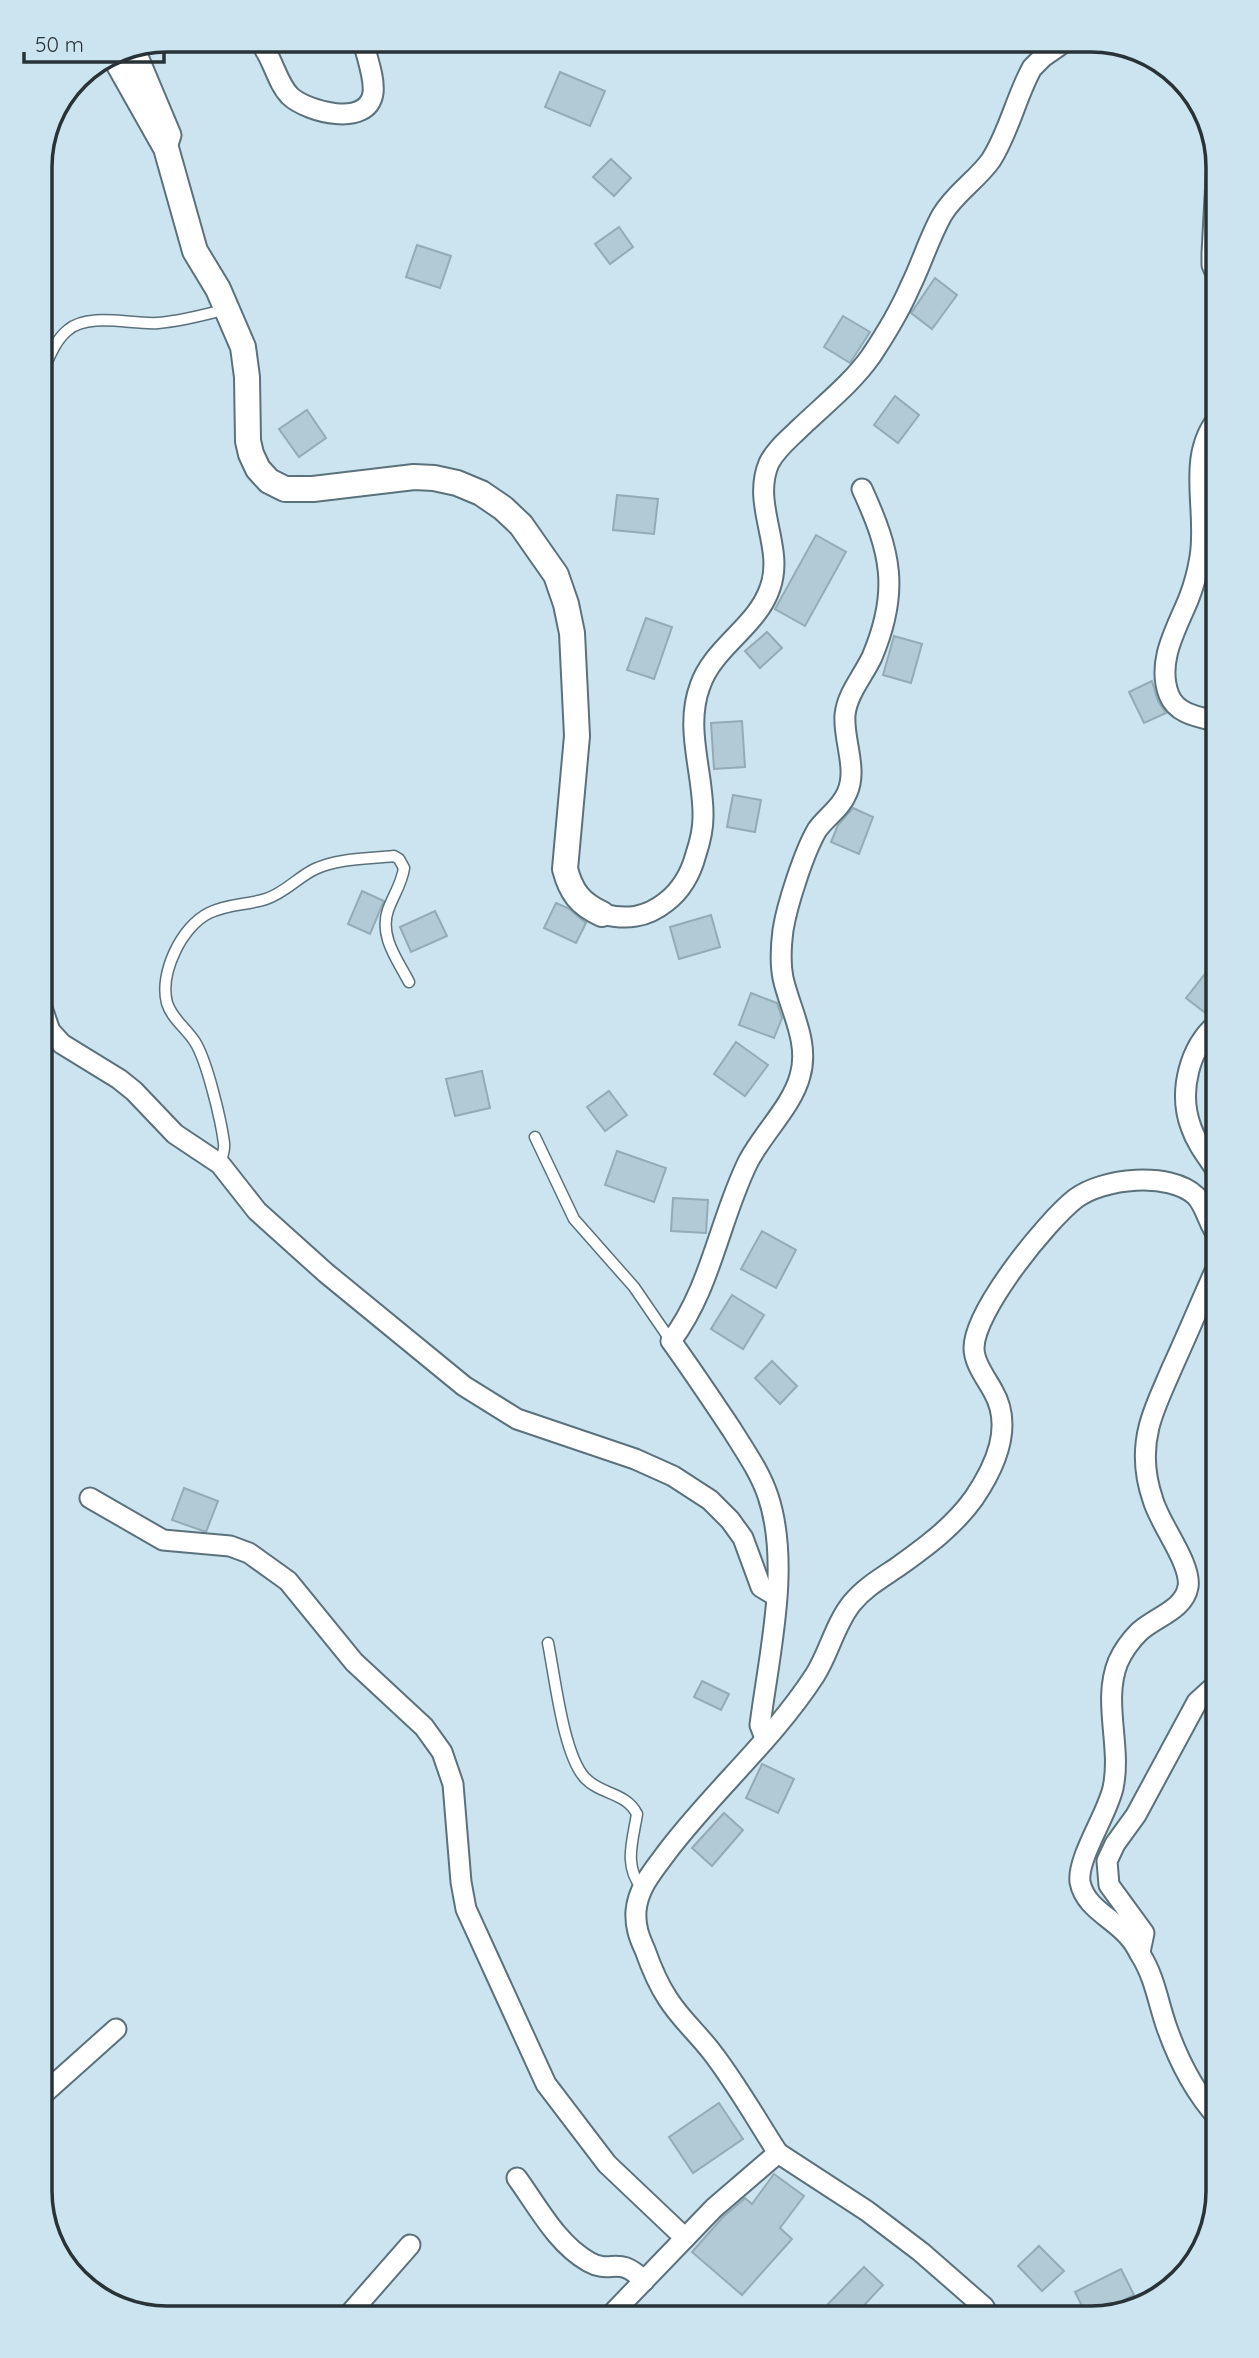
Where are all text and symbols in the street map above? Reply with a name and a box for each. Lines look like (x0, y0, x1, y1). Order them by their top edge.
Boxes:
scale bar (24, 21, 164, 65)
text: 50 m (35, 31, 84, 57)

